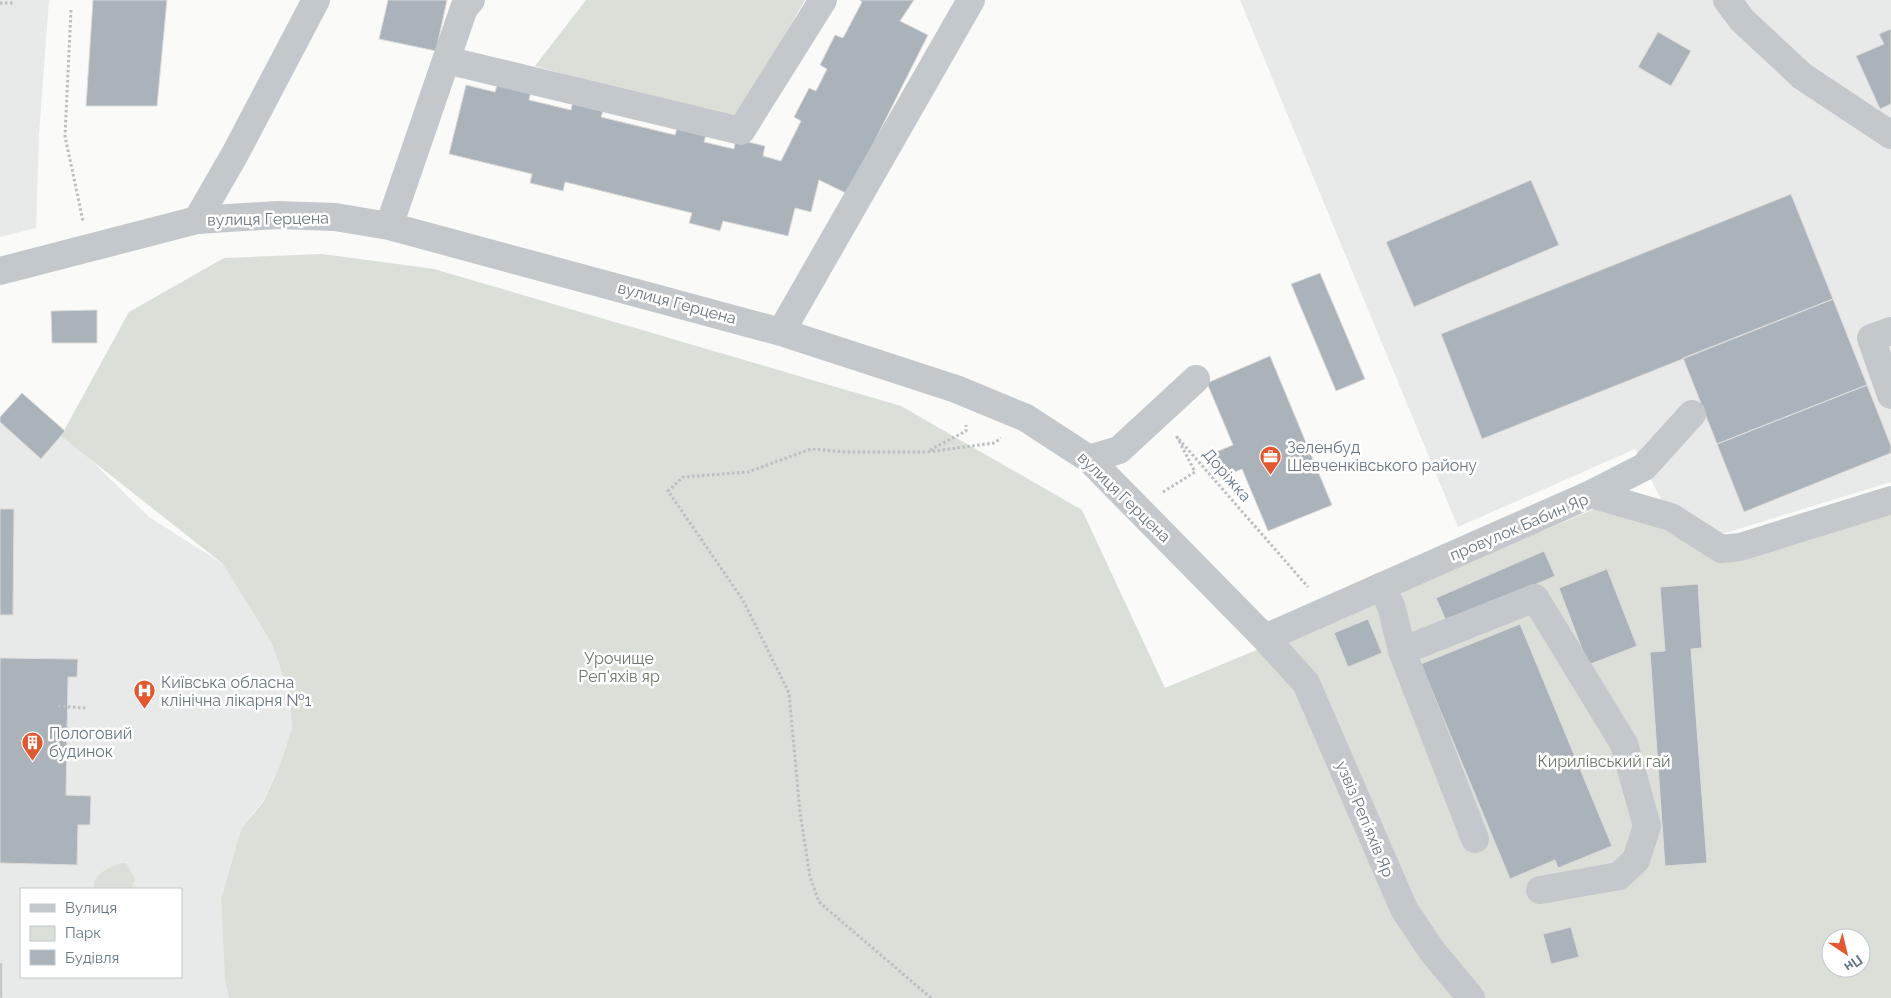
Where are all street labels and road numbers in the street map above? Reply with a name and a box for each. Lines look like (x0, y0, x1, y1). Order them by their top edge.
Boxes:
street label: вулиця Герцена (207, 208, 329, 230)
street label: вулиця Герцена (616, 278, 738, 328)
street label: Доріжка (1199, 444, 1255, 506)
street label: вулиця Герцена (1074, 448, 1174, 546)
street label: провулок Бабин Яр (1447, 489, 1591, 565)
street label: узвіз Репʼяхів Яр (1332, 758, 1398, 880)

